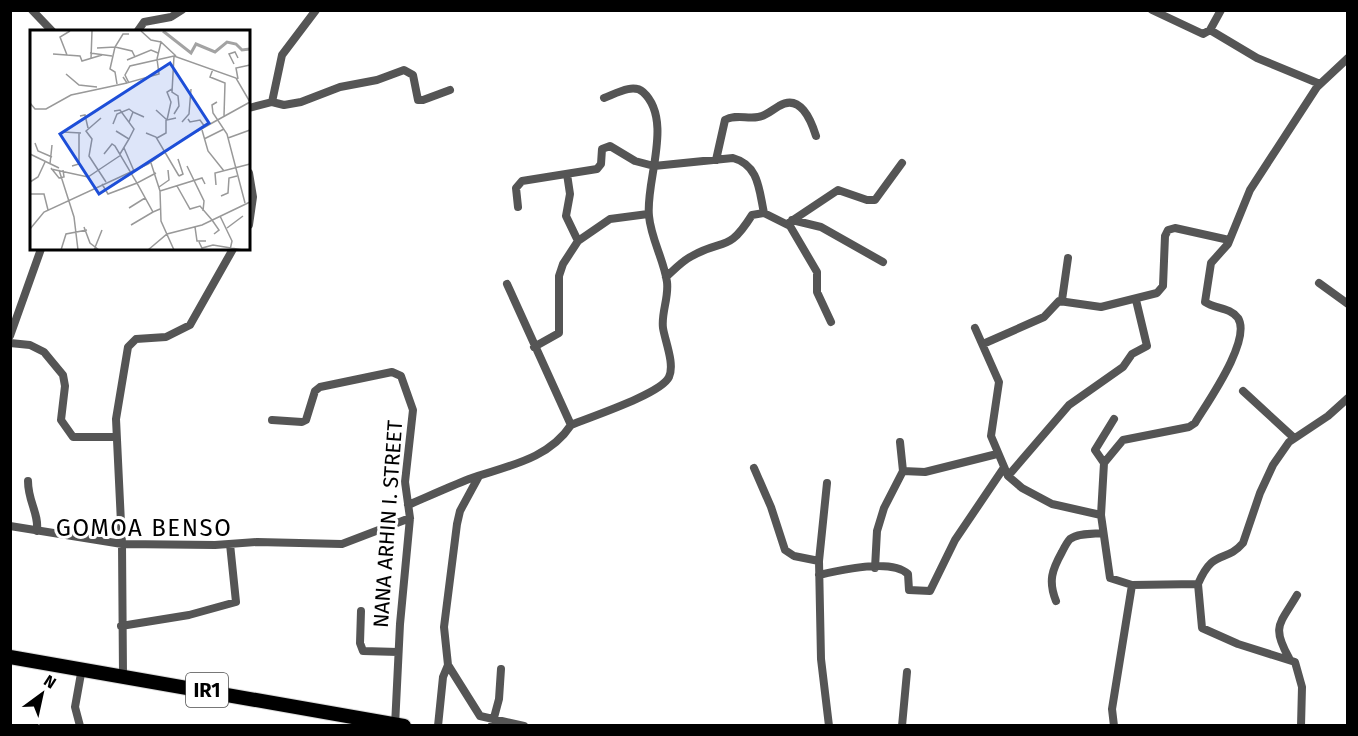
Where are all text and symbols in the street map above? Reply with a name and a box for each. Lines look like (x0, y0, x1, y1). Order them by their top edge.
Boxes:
inset map (30, 30, 250, 250)
street label: NANA ARHIN I. STREET (368, 419, 408, 629)
district label: GOMOA BENSO (56, 514, 232, 542)
north arrow (12, 664, 72, 724)
text: N (40, 671, 60, 693)
road number: IR1 (186, 673, 228, 707)

